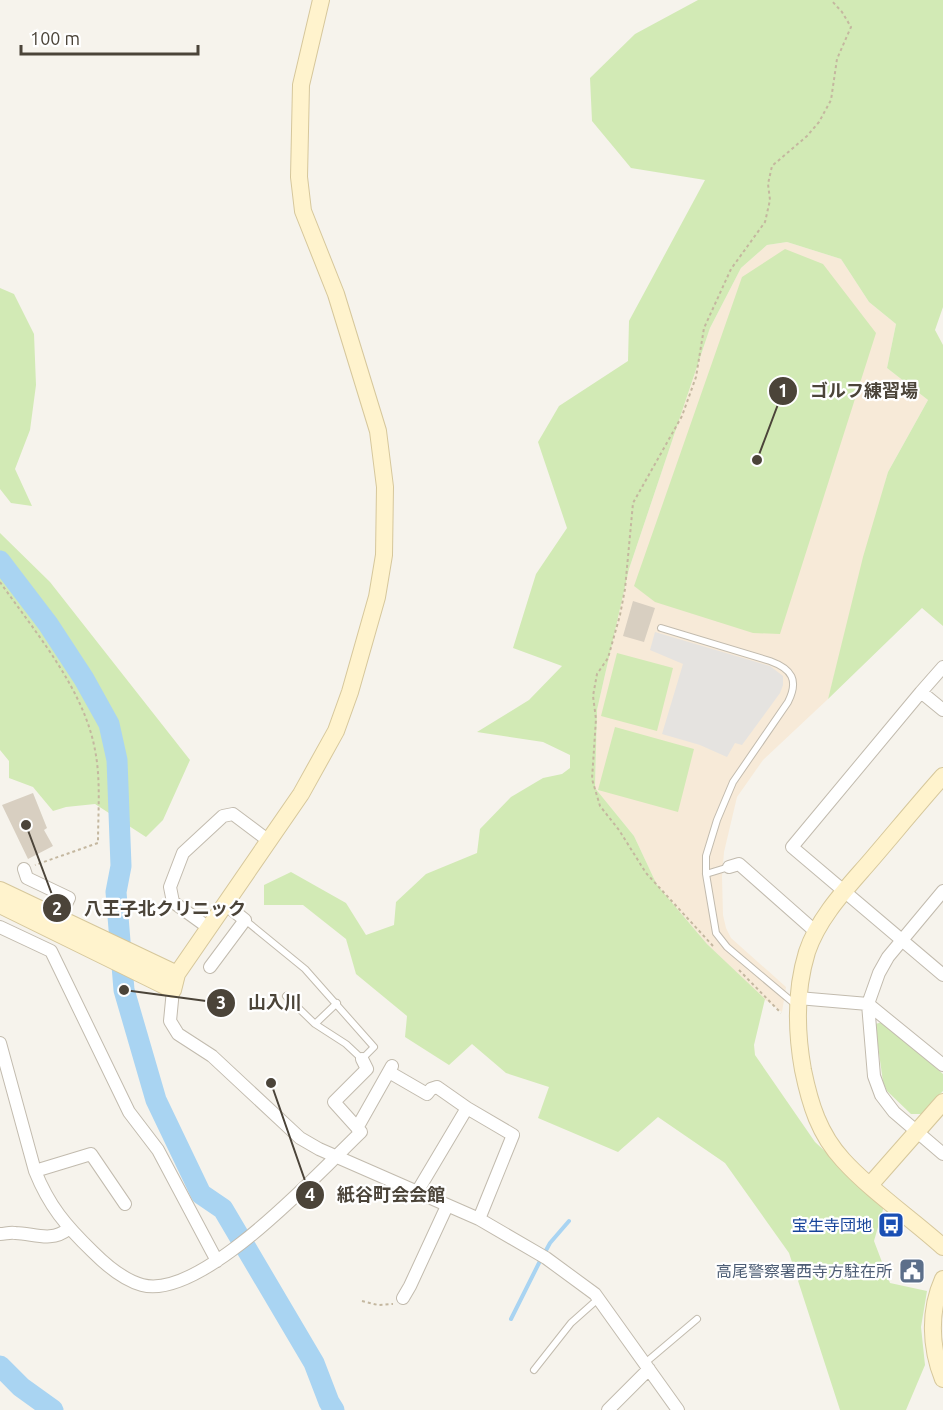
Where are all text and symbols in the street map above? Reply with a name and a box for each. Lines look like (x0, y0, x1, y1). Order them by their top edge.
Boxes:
scale bar (21, 18, 198, 56)
text: 100 m (30, 28, 80, 48)
callout: ゴルフ練習場 (768, 373, 930, 409)
text: 1 (778, 380, 788, 400)
text: ゴルフ練習場 (810, 380, 918, 400)
callout: 八王子北クリニック (42, 890, 258, 926)
text: 2 (52, 898, 62, 918)
text: 八王子北クリニック (84, 898, 246, 918)
callout: 山入川 (206, 985, 314, 1021)
text: 3 (216, 992, 226, 1012)
text: 山入川 (248, 992, 302, 1012)
callout: 紙谷町会会館 (295, 1177, 457, 1213)
text: 4 (305, 1184, 315, 1204)
text: 紙谷町会会館 (337, 1184, 445, 1204)
bus stop icon: 宝生寺団地 (876, 1210, 906, 1240)
place label: 宝生寺団地 (792, 1216, 872, 1234)
public building icon: 高尾警察署西寺方駐在所 (897, 1256, 927, 1286)
place label: 高尾警察署西寺方駐在所 (716, 1262, 892, 1280)

